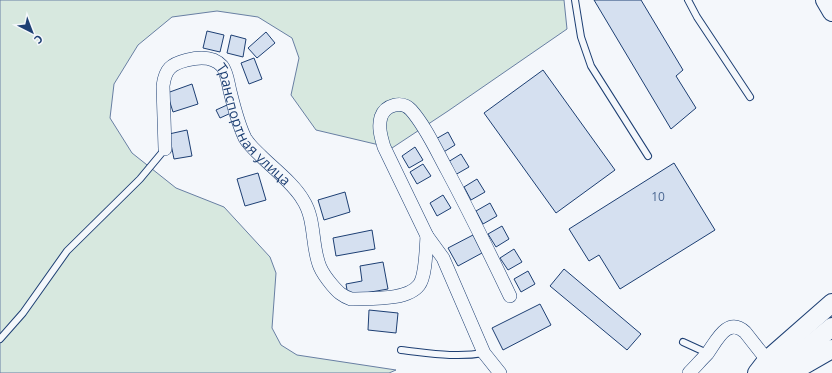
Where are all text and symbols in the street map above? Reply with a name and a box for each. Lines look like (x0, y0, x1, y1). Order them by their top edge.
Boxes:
north arrow (12, 12, 52, 52)
text: С (31, 32, 47, 48)
street label: Транспортная улица (213, 59, 296, 189)
house number: 10 (651, 188, 665, 205)

